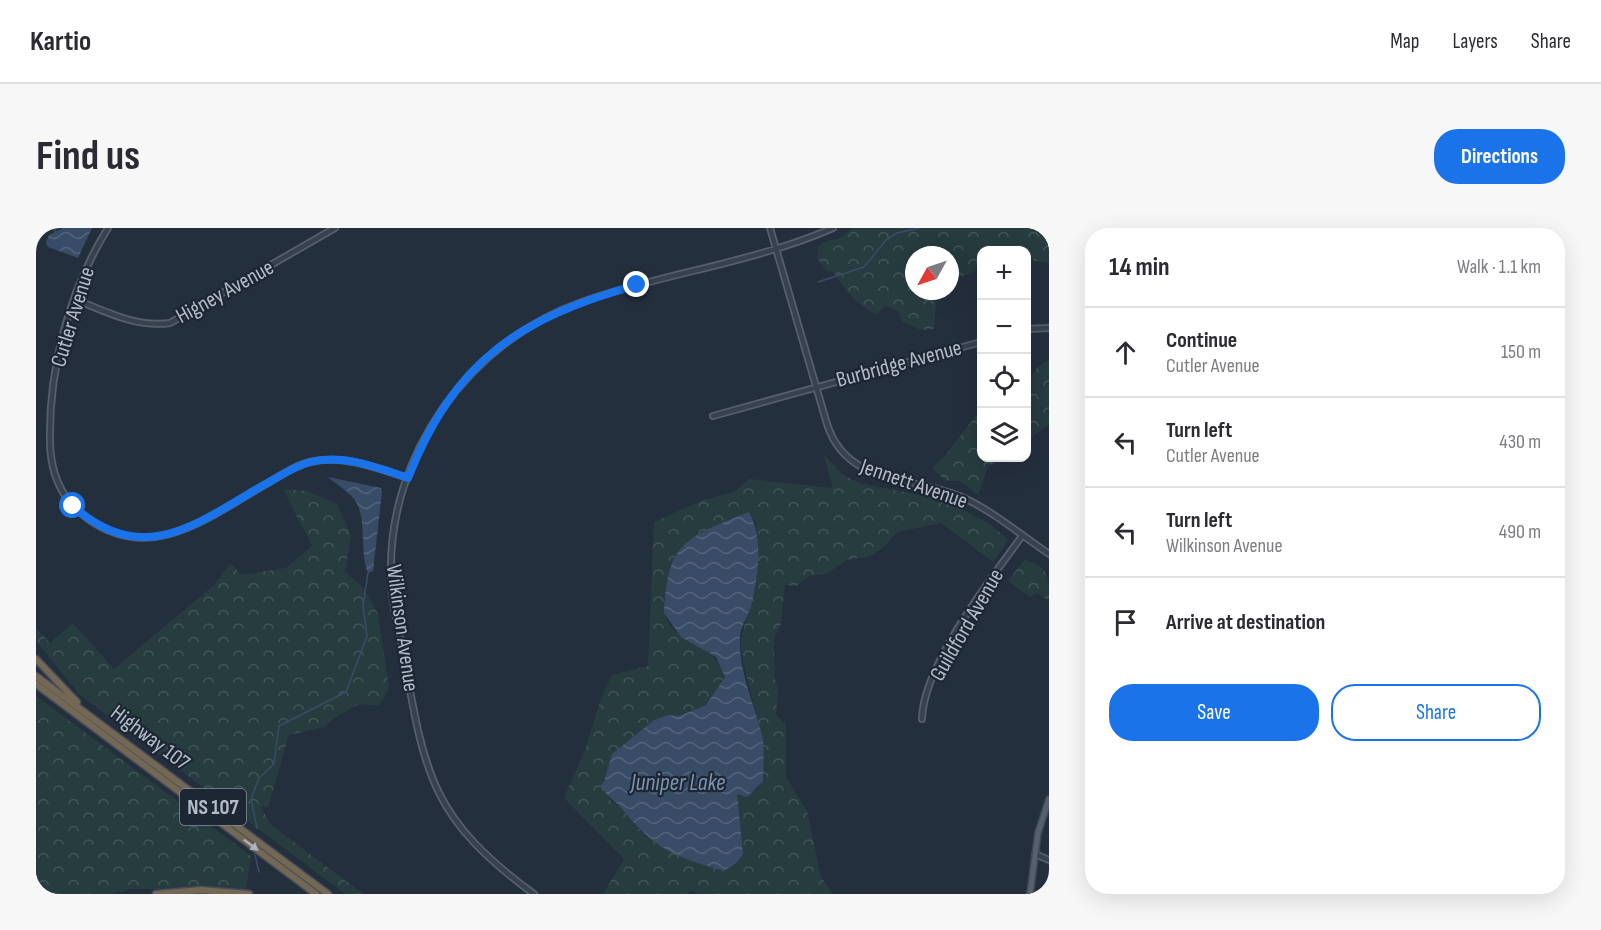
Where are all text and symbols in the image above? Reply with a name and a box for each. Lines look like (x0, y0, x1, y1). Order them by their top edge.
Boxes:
text: Kartio (30, 25, 91, 58)
text: Map (1390, 29, 1419, 54)
text: Layers (1452, 29, 1498, 54)
text: Share (1531, 29, 1571, 54)
button: Directions (1434, 129, 1565, 184)
text: Find us (36, 131, 140, 182)
north arrow (905, 246, 959, 300)
map controls (977, 246, 1031, 462)
button: + (977, 246, 1031, 300)
text: 14 min (1109, 252, 1170, 283)
street label: Higney Avenue (171, 254, 279, 330)
text: Walk · 1.1 km (1457, 255, 1541, 279)
street label: Cutler Avenue (45, 264, 101, 370)
route end (623, 271, 649, 297)
button: − (977, 300, 1031, 354)
text: Continue (1166, 327, 1237, 354)
street label: Burbridge Avenue (833, 334, 965, 394)
icon: ahead (1109, 336, 1142, 369)
text: 150 m (1501, 340, 1541, 364)
button: locate (977, 354, 1031, 408)
text: Cutler Avenue (1166, 354, 1260, 378)
button: layers (977, 408, 1031, 462)
text: Turn left (1166, 417, 1232, 444)
icon: left (1109, 426, 1142, 459)
text: 430 m (1499, 430, 1541, 454)
text: Cutler Avenue (1166, 444, 1260, 468)
street label: Jennett Avenue (856, 453, 971, 515)
route start (59, 492, 85, 518)
text: Turn left (1166, 507, 1232, 534)
icon: left (1109, 516, 1142, 549)
text: 490 m (1499, 520, 1541, 544)
text: Wilkinson Avenue (1166, 534, 1283, 558)
street label: Wilkinson Avenue (380, 563, 424, 693)
street label: Guildford Avenue (924, 564, 1010, 686)
icon: arrive (1109, 606, 1142, 639)
text: Arrive at destination (1166, 609, 1325, 636)
button: Save (1109, 684, 1319, 741)
button: Share (1331, 684, 1541, 741)
street label: Highway 107 (105, 700, 195, 777)
water label: Juniper Lake (629, 768, 725, 797)
road number: NS 107 (180, 789, 246, 825)
one-way arrow (243, 839, 258, 851)

